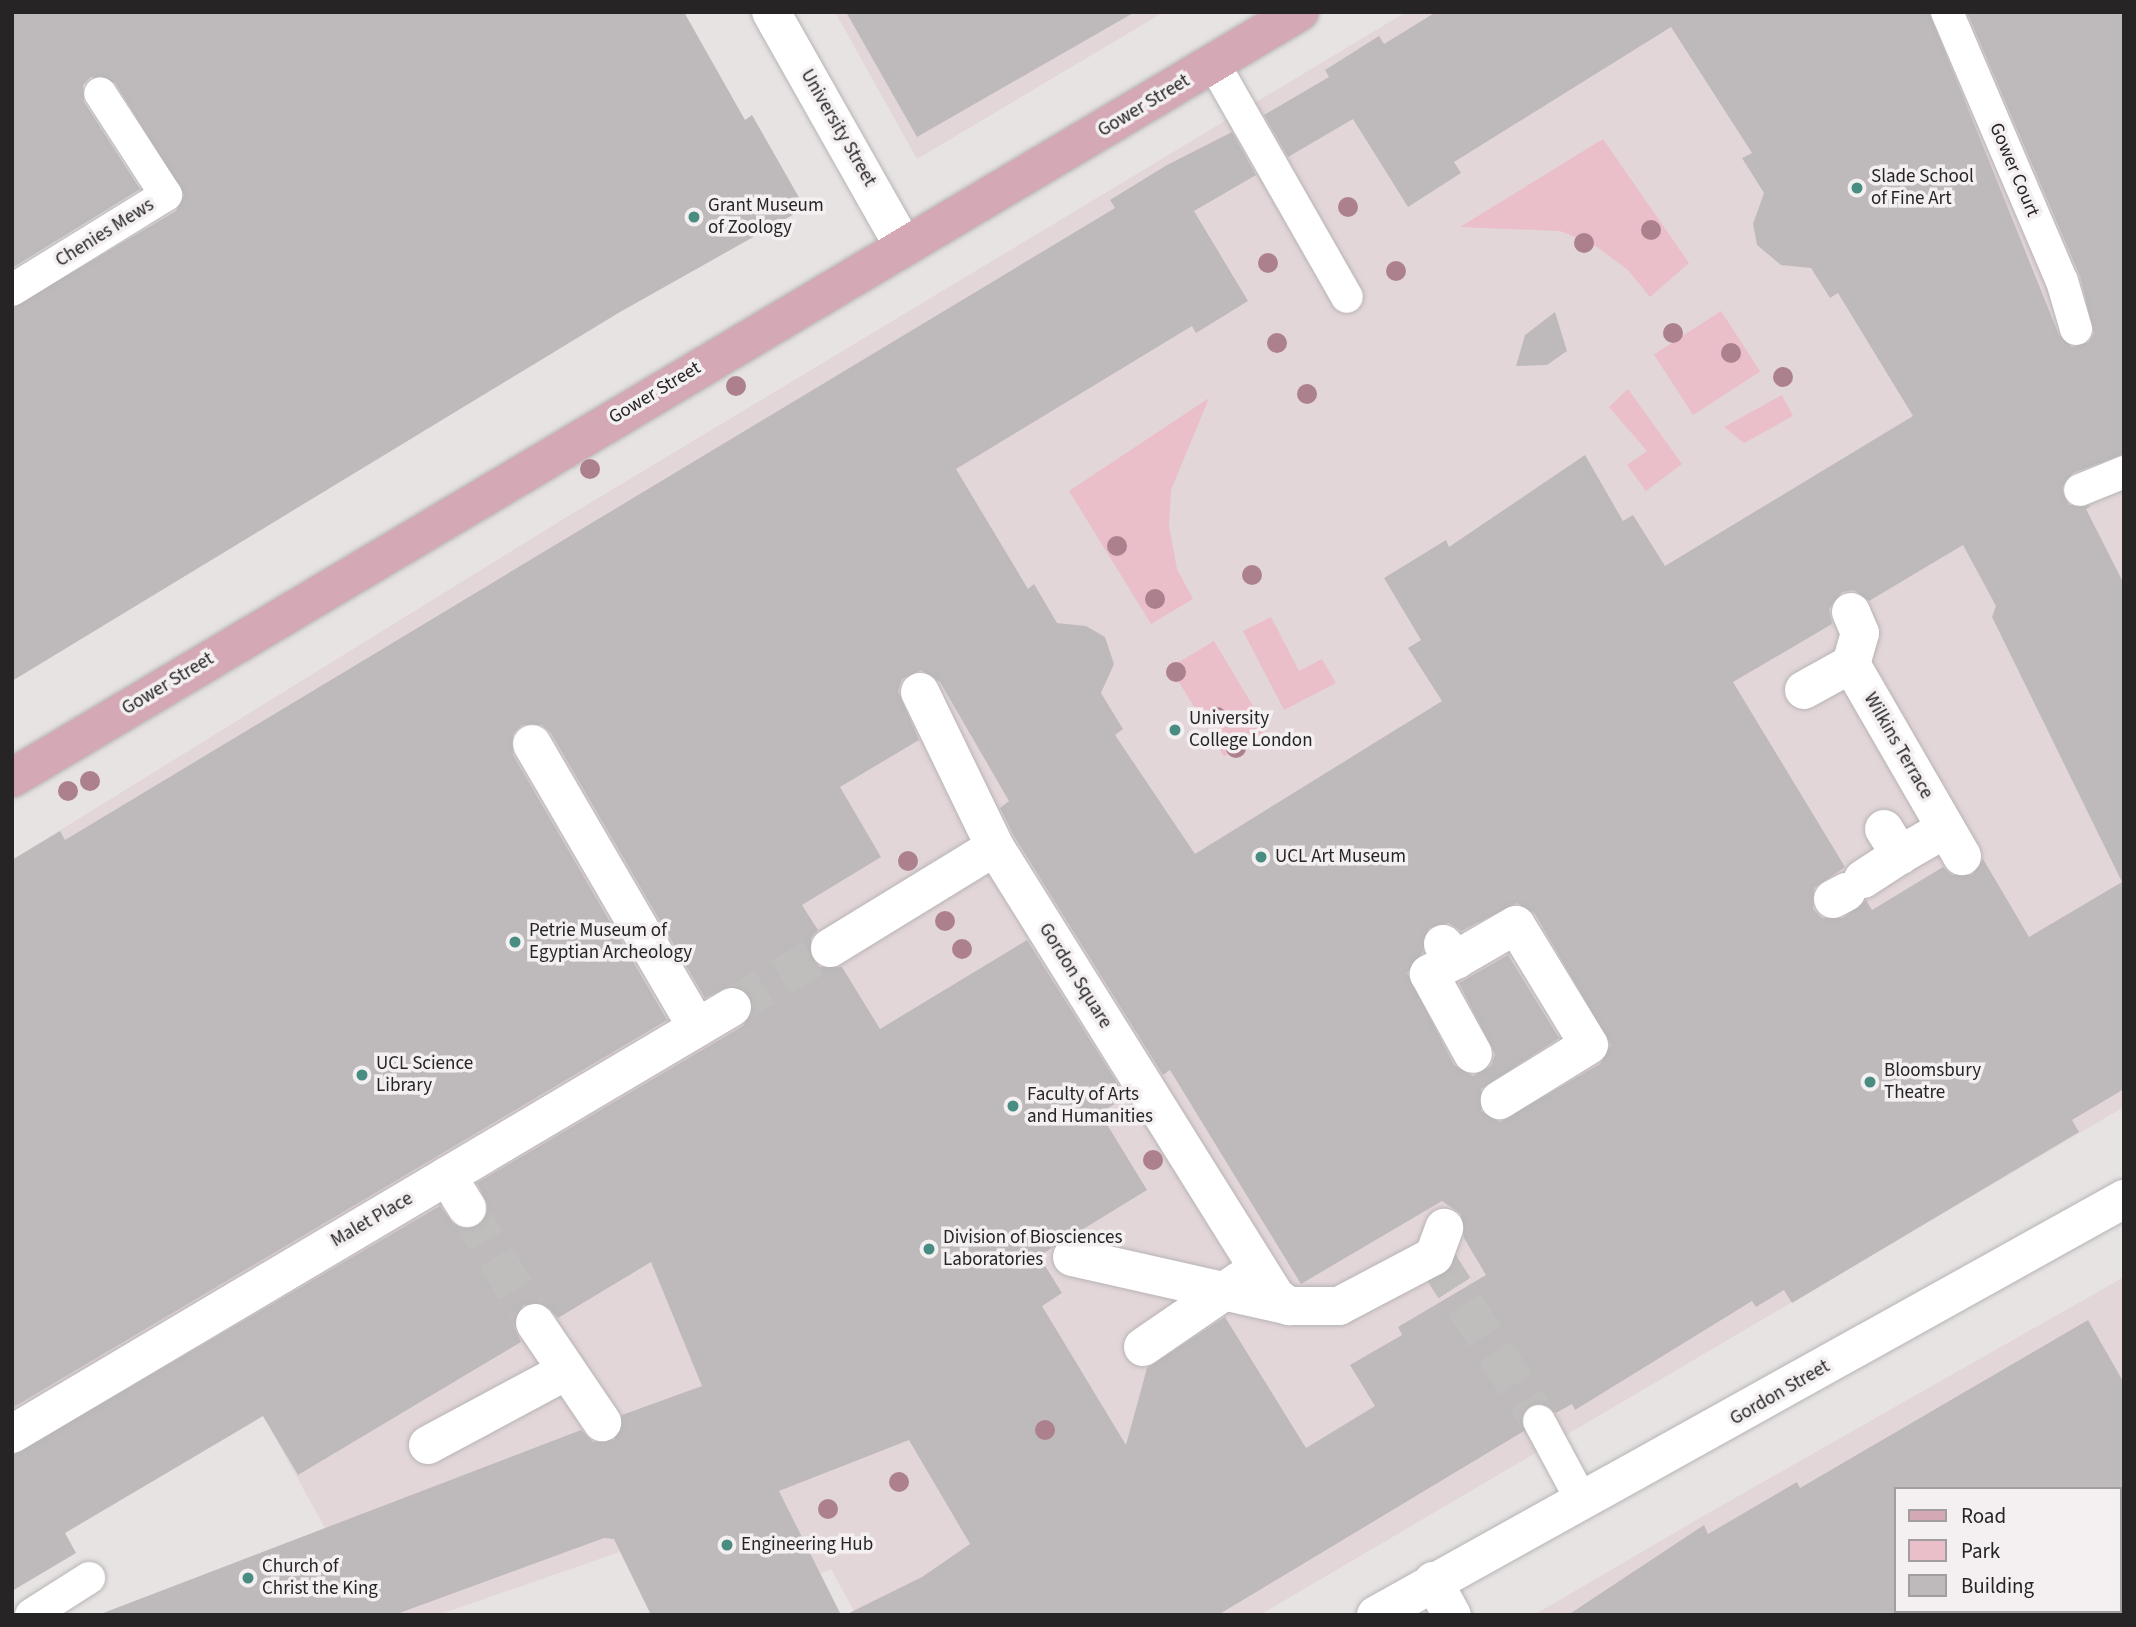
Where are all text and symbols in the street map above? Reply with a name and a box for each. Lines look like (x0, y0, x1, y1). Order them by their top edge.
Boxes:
street label: University Street (795, 65, 881, 191)
street label: Gower Street (1094, 70, 1194, 142)
street label: Gower Court (1984, 120, 2044, 220)
place label: Slade School of Fine Art (1871, 166, 1974, 210)
marker: Slade School of Fine Art (1849, 180, 1865, 196)
street label: Chenies Mews (52, 194, 158, 272)
place label: Grant Museum of Zoology (708, 195, 824, 239)
marker: Grant Museum of Zoology (686, 209, 702, 225)
street label: Gower Street (605, 357, 705, 429)
street label: Gower Street (118, 648, 218, 720)
street label: Wilkins Terrace (1858, 689, 1938, 803)
place label: University College London (1189, 708, 1313, 752)
marker: University College London (1167, 722, 1183, 738)
place label: UCL Art Museum (1275, 846, 1406, 868)
marker: UCL Art Museum (1253, 849, 1269, 865)
street label: Gordon Square (1034, 919, 1116, 1033)
place label: Petrie Museum of Egyptian Archeology (529, 920, 692, 964)
marker: Petrie Museum of Egyptian Archeology (507, 934, 523, 950)
place label: UCL Science Library (376, 1053, 473, 1097)
place label: Bloomsbury Theatre (1884, 1060, 1981, 1104)
marker: UCL Science Library (354, 1067, 370, 1083)
marker: Bloomsbury Theatre (1862, 1074, 1878, 1090)
place label: Faculty of Arts and Humanities (1027, 1084, 1153, 1128)
marker: Faculty of Arts and Humanities (1005, 1098, 1021, 1114)
street label: Malet Place (327, 1187, 417, 1253)
place label: Division of Biosciences Laboratories (943, 1227, 1123, 1271)
marker: Division of Biosciences Laboratories (921, 1241, 937, 1257)
street label: Gordon Street (1726, 1355, 1834, 1431)
legend (1895, 1487, 2122, 1613)
text: Road (1961, 1501, 2006, 1531)
place label: Engineering Hub (741, 1534, 873, 1556)
text: Park (1961, 1536, 2000, 1566)
marker: Engineering Hub (719, 1537, 735, 1553)
place label: Church of Christ the King (262, 1556, 378, 1600)
marker: Church of Christ the King (240, 1570, 256, 1586)
text: Building (1961, 1571, 2034, 1601)

